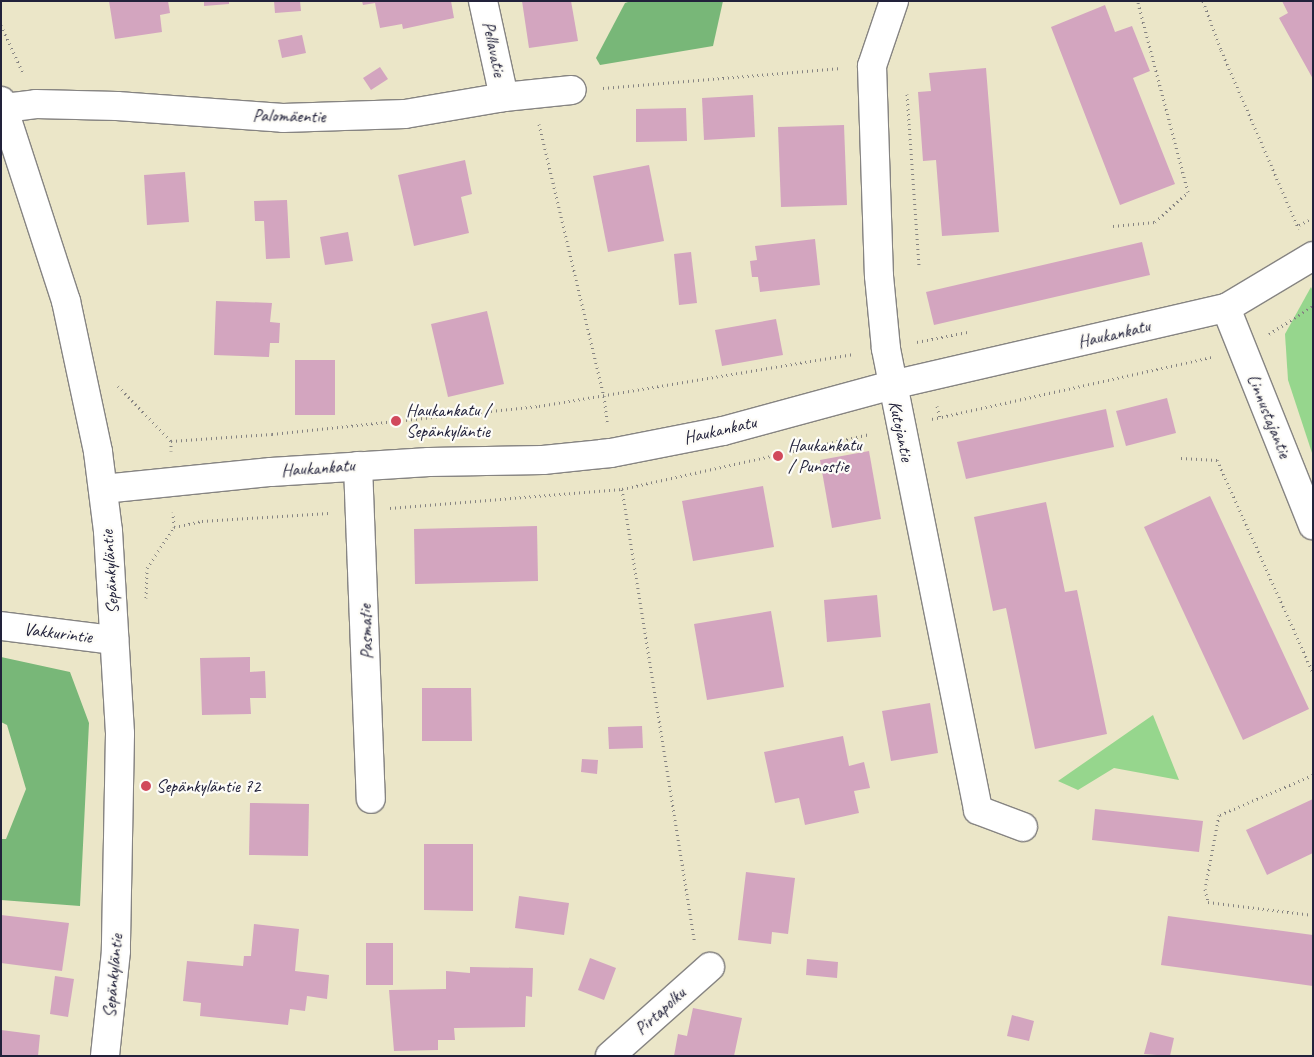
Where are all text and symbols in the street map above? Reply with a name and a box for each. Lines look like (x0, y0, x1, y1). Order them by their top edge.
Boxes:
street label: Pellavatie (478, 19, 510, 79)
street label: Palomäentie (252, 105, 326, 127)
street label: Haukankatu (1076, 315, 1152, 353)
street label: Linnustajantie (1242, 371, 1296, 461)
street label: Kutojantie (884, 399, 918, 463)
place label: Haukankatu / Sepänkyläntie (406, 400, 490, 442)
street label: Haukankatu (682, 411, 758, 449)
marker: Haukankatu / Sepänkyläntie (390, 415, 402, 427)
place label: Haukankatu / Punostie (788, 435, 862, 478)
marker: Haukankatu / Punostie (772, 450, 784, 462)
street label: Haukankatu (280, 455, 356, 481)
street label: Sepänkyläntie (96, 529, 124, 615)
street label: Pasmatie (354, 604, 378, 660)
street label: Vakkurintie (23, 618, 93, 648)
place label: Sepänkyläntie 72 (156, 775, 260, 797)
marker: Sepänkyläntie 72 (140, 780, 152, 792)
street label: Sepänkyläntie (99, 933, 127, 1019)
street label: Pirtapolku (630, 983, 690, 1039)

